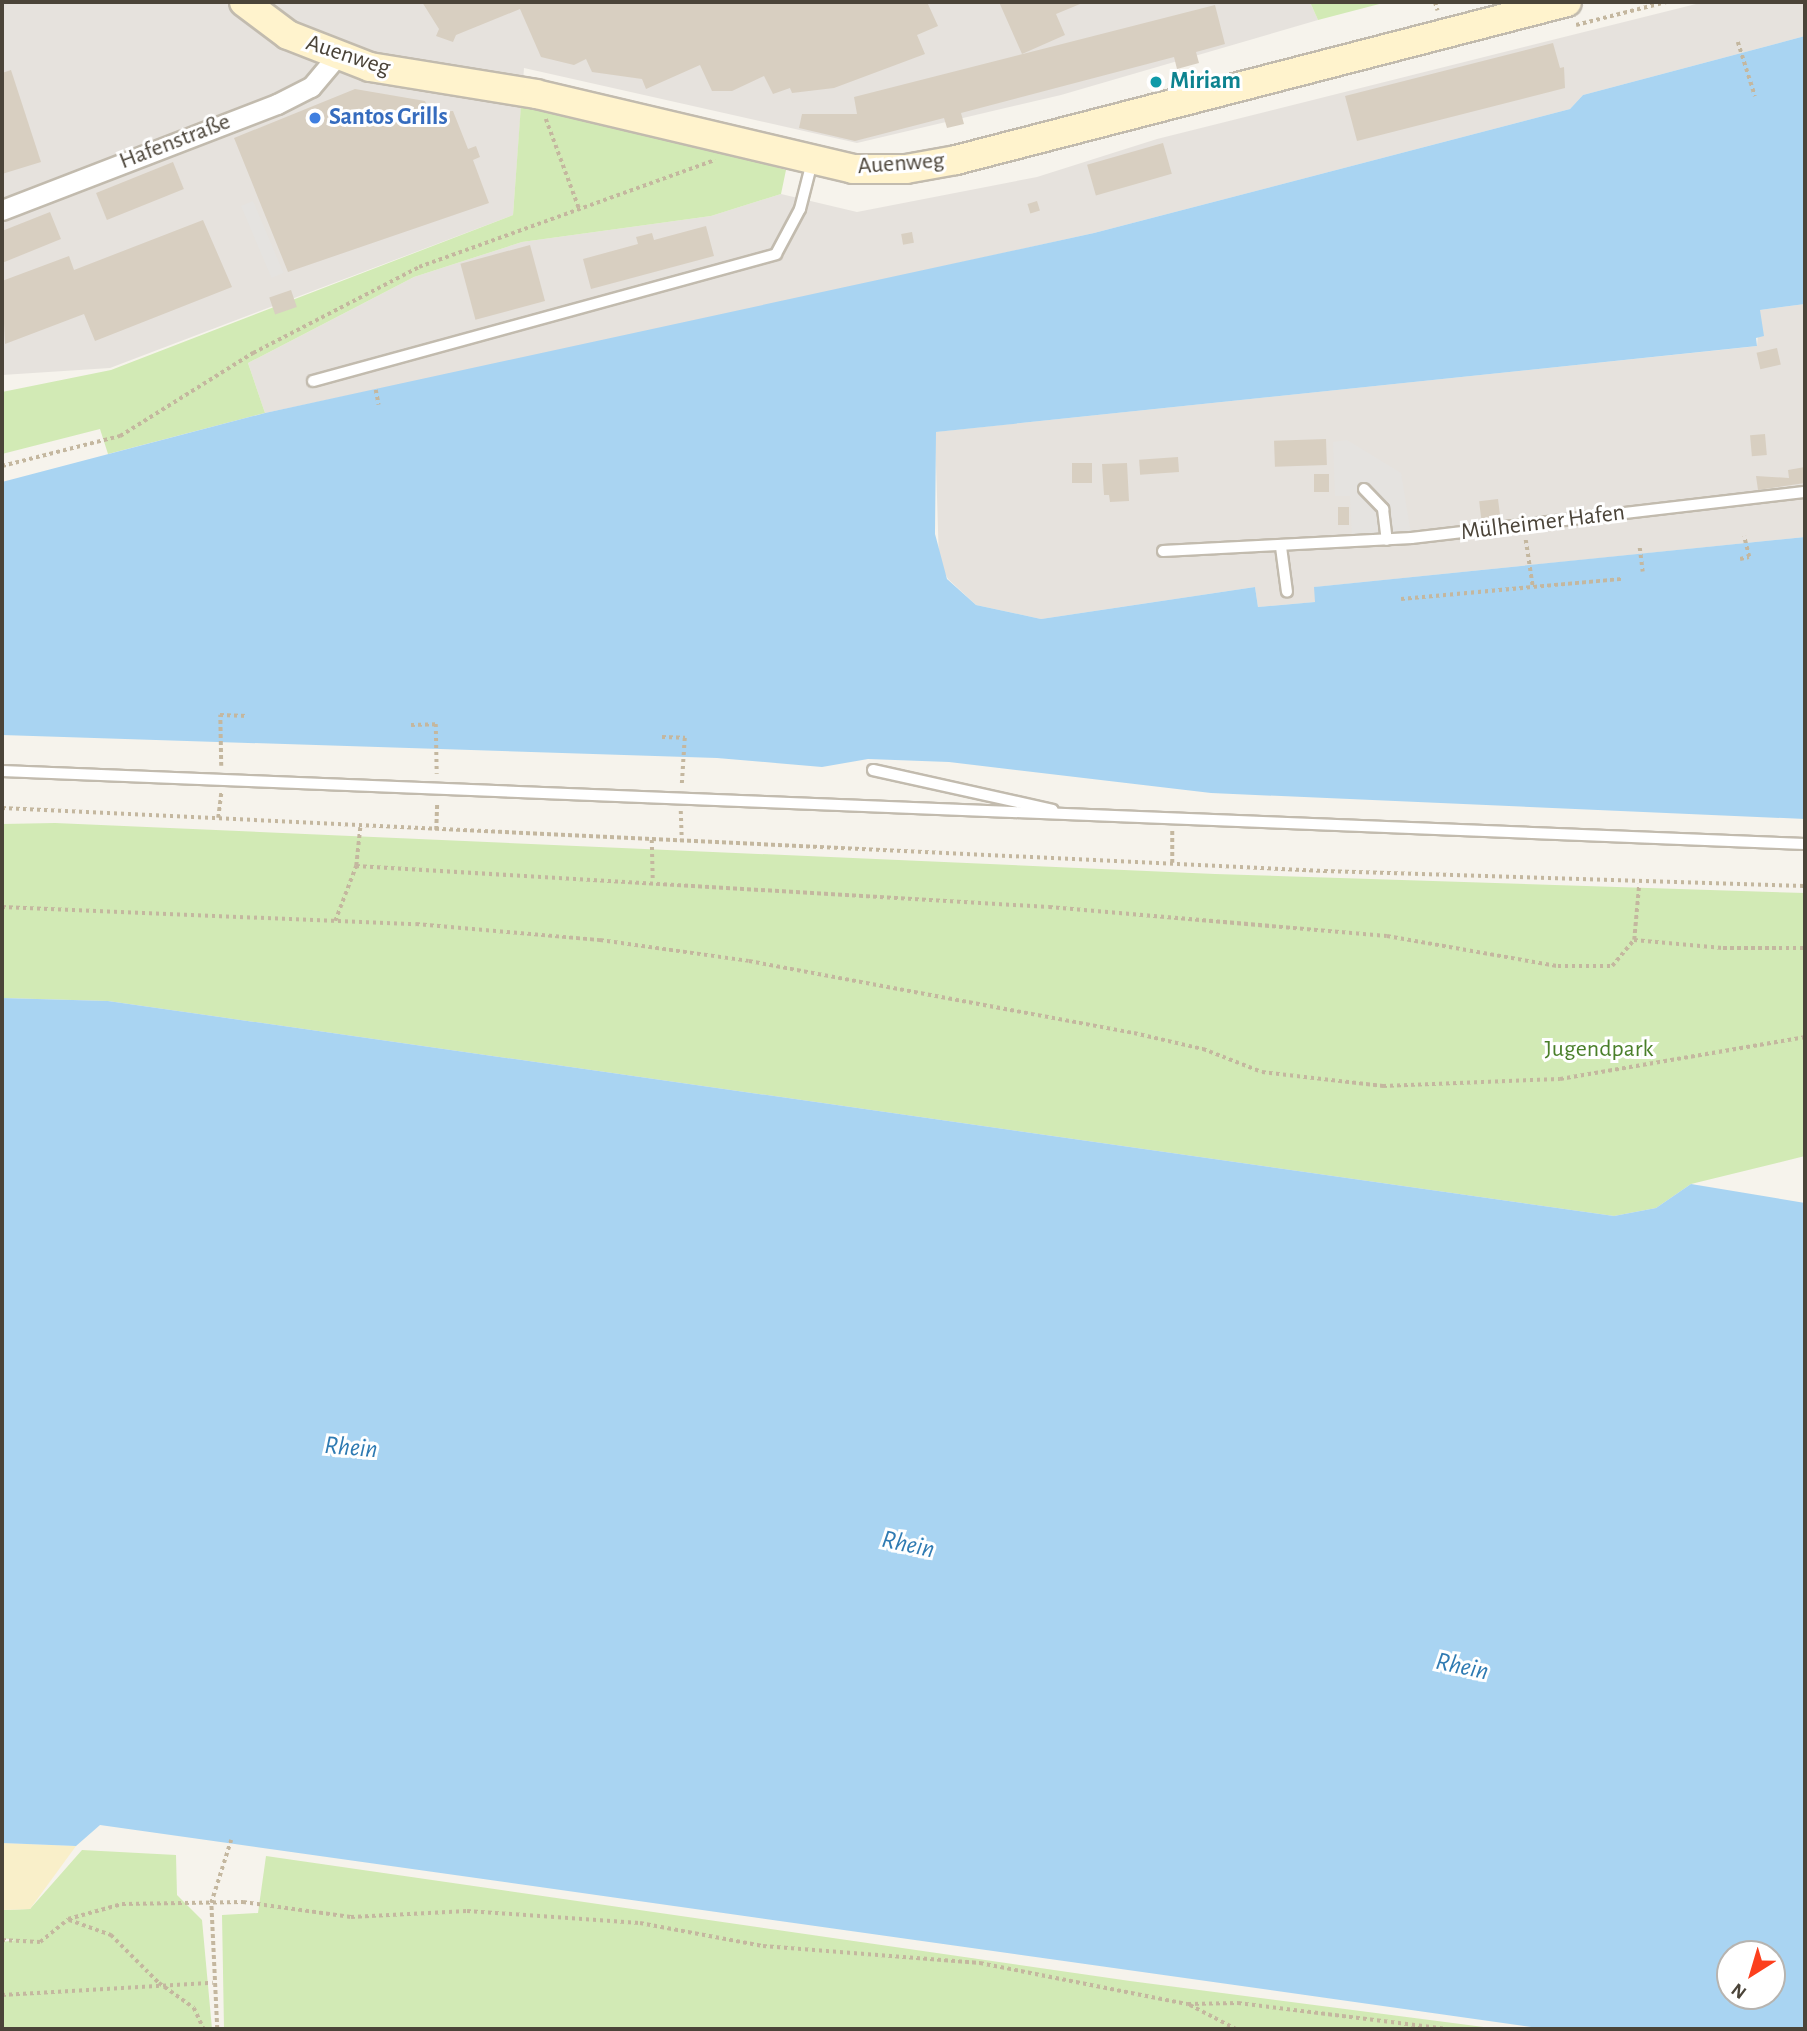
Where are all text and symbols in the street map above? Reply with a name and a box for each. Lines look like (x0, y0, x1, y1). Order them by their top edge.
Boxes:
street label: Auenweg (302, 29, 394, 83)
place label: Miriam (1170, 68, 1241, 96)
marker: Miriam (1148, 74, 1164, 90)
place label: Santos Grills (329, 104, 448, 132)
street label: Hafenstraße (115, 108, 235, 176)
marker: Santos Grills (307, 110, 323, 126)
street label: Auenweg (857, 147, 945, 181)
street label: Mülheimer Hafen (1459, 499, 1627, 547)
park label: Jugendpark (1545, 1036, 1653, 1064)
water label: Rhein (323, 1430, 379, 1466)
water label: Rhein (879, 1524, 937, 1566)
water label: Rhein (1433, 1646, 1491, 1688)
north arrow (1716, 1940, 1786, 2010)
text: N (1728, 1979, 1750, 2002)

